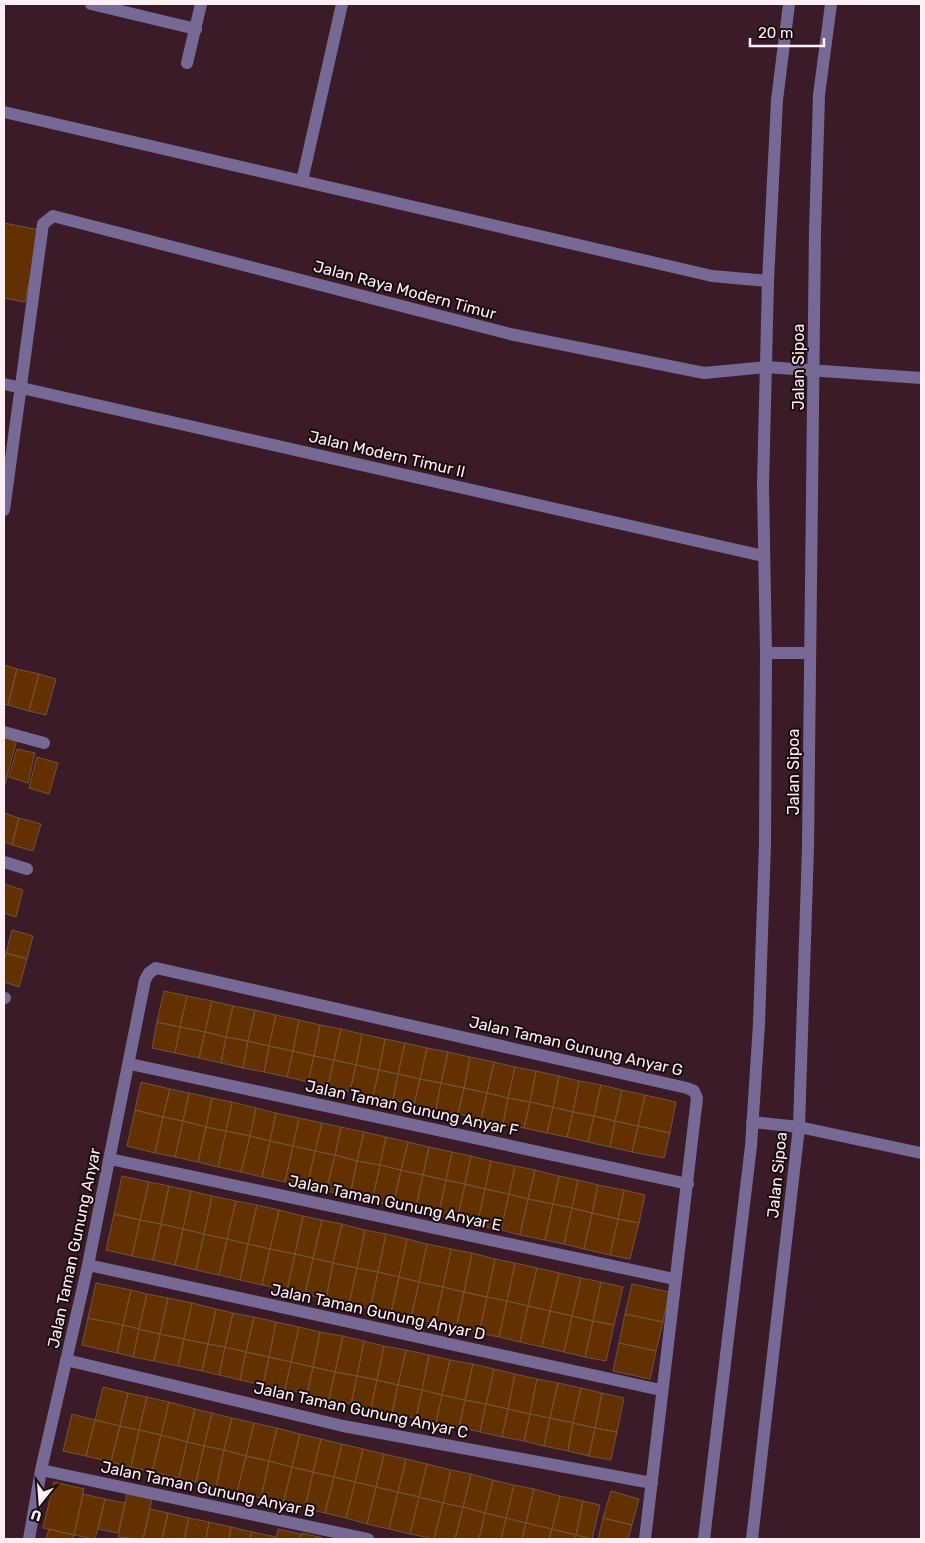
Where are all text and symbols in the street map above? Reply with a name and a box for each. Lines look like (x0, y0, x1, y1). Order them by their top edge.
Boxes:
scale bar (750, 15, 824, 47)
text: 20 m (758, 24, 793, 42)
street label: Jalan Raya Modern Timur (312, 256, 498, 324)
street label: Jalan Sipoa (789, 324, 808, 410)
street label: Jalan Modern Timur II (307, 427, 467, 481)
street label: Jalan Sipoa (784, 729, 803, 815)
street label: Jalan Taman Gunung Anyar G (467, 1012, 685, 1080)
street label: Jalan Taman Gunung Anyar F (304, 1076, 520, 1140)
street label: Jalan Sipoa (763, 1131, 791, 1219)
street label: Jalan Taman Gunung Anyar (43, 1146, 105, 1350)
street label: Jalan Taman Gunung Anyar E (287, 1171, 503, 1235)
street label: Jalan Taman Gunung Anyar D (269, 1280, 487, 1344)
street label: Jalan Taman Gunung Anyar C (252, 1378, 470, 1442)
street label: Jalan Taman Gunung Anyar B (99, 1457, 317, 1521)
north arrow (15, 1478, 65, 1528)
text: U (29, 1505, 44, 1525)

